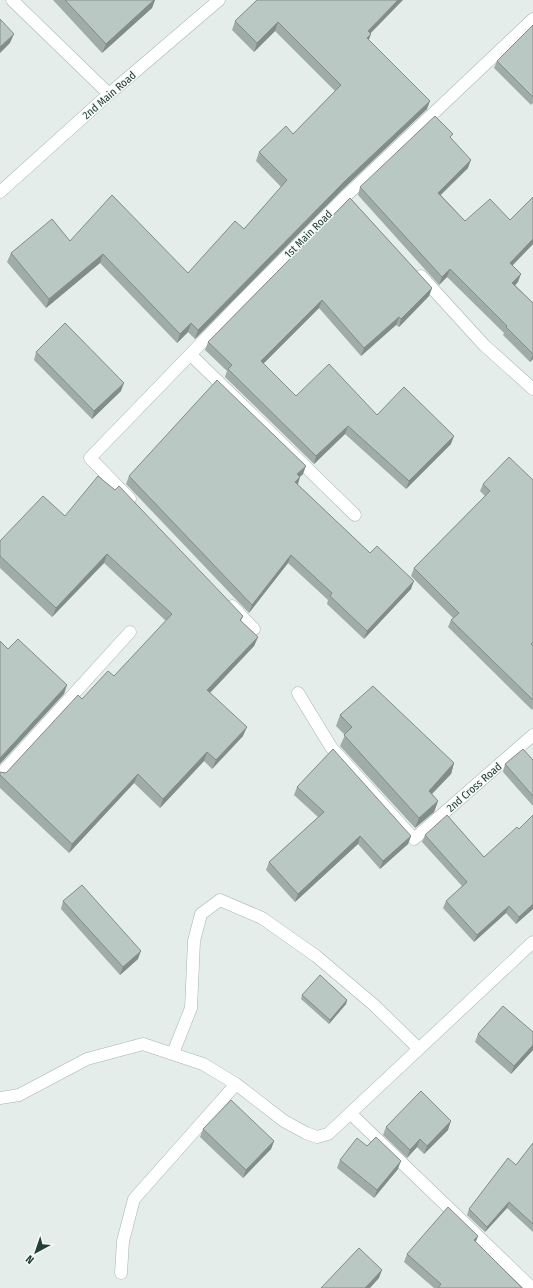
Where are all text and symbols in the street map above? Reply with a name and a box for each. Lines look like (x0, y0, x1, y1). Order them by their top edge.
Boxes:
street label: 2nd Main Road (80, 69, 139, 122)
street label: 1st Main Road (282, 208, 335, 261)
street label: 2nd Cross Road (444, 760, 504, 815)
north arrow (16, 1232, 56, 1272)
text: N (23, 1252, 37, 1266)

